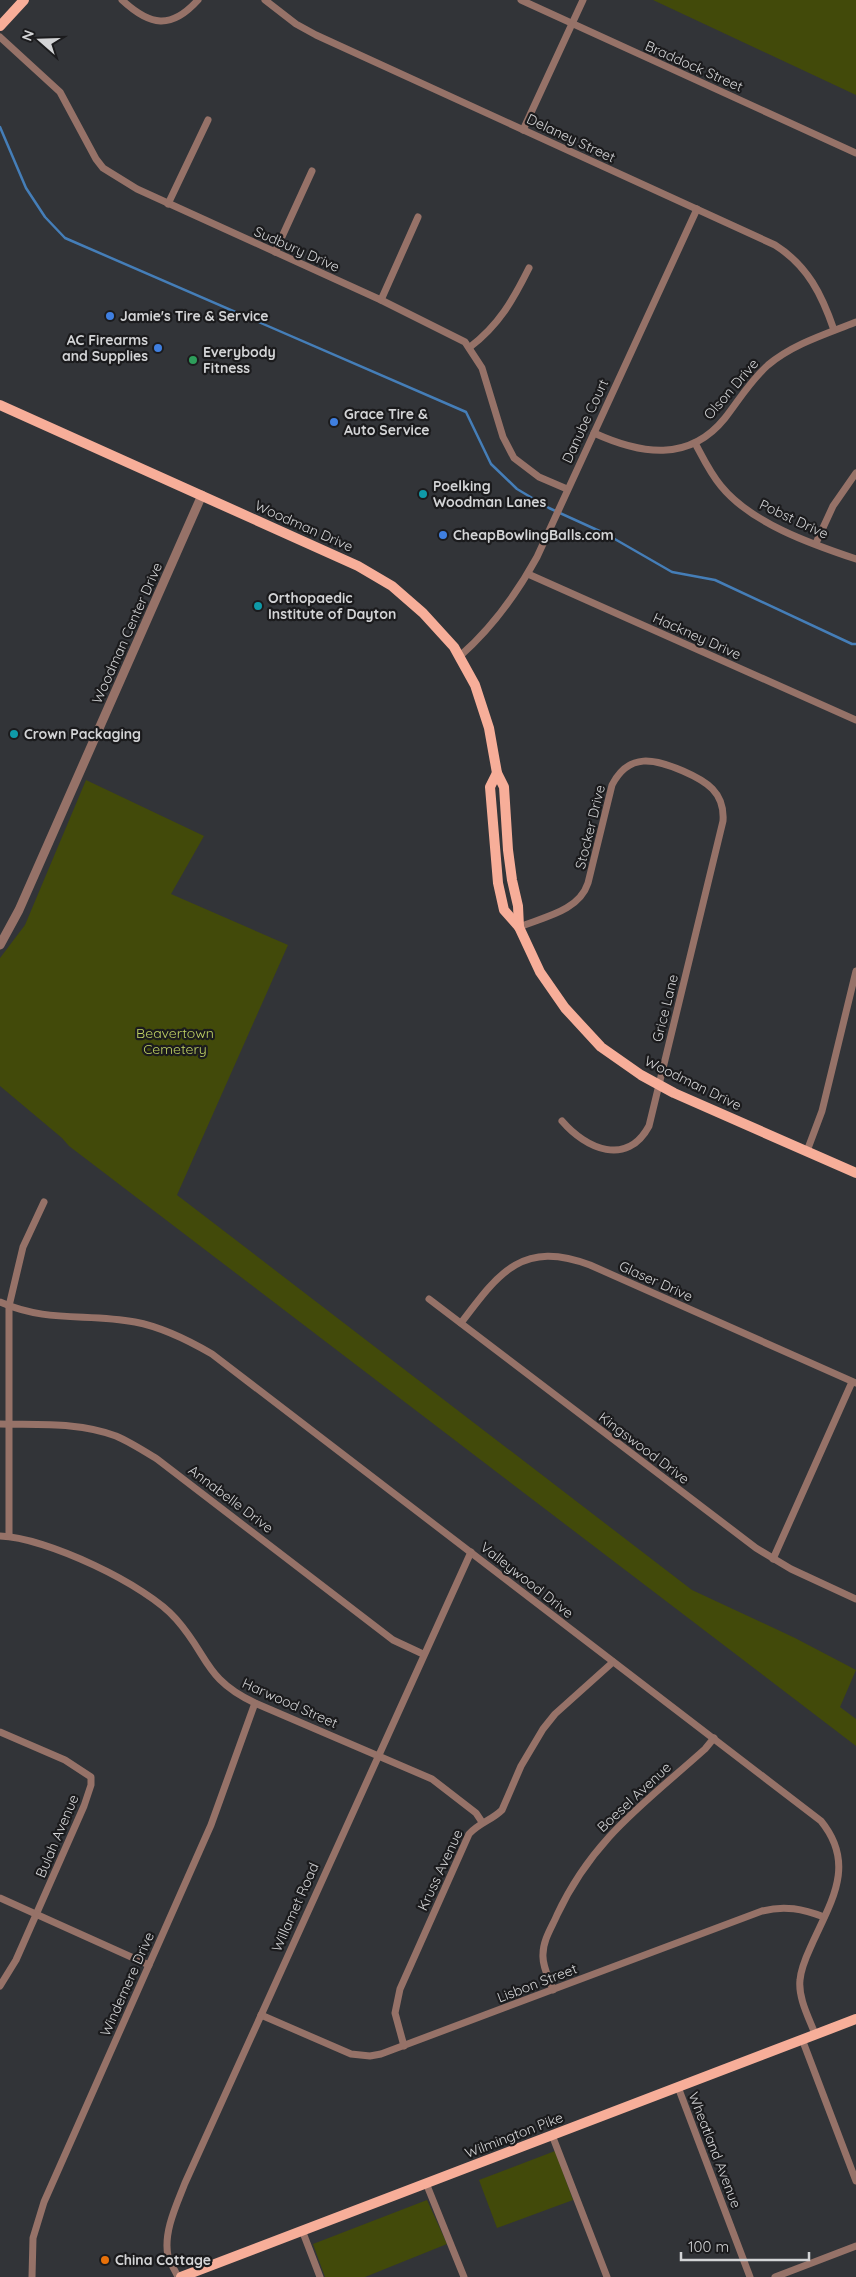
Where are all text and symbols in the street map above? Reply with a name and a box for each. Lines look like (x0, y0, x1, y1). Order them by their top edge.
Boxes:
north arrow (15, 15, 65, 65)
text: N (18, 28, 38, 43)
street label: Braddock Street (642, 36, 746, 96)
street label: Delaney Street (524, 110, 618, 166)
street label: Sudbury Drive (251, 222, 343, 276)
place label: Jamie's Tire & Service (120, 307, 269, 325)
marker: Jamie's Tire & Service (104, 310, 116, 322)
place label: AC Firearms and Supplies (62, 331, 148, 365)
marker: AC Firearms and Supplies (152, 342, 164, 354)
place label: Everybody Fitness (203, 343, 276, 377)
marker: Everybody Fitness (187, 354, 199, 366)
street label: Olson Drive (700, 355, 762, 423)
street label: Danube Court (558, 376, 612, 466)
place label: Grace Tire & Auto Service (344, 405, 429, 439)
marker: Grace Tire & Auto Service (328, 416, 340, 428)
place label: Poelking Woodman Lanes (433, 477, 546, 511)
marker: Poelking Woodman Lanes (417, 488, 429, 500)
street label: Pobst Drive (757, 495, 831, 543)
street label: Woodman Drive (252, 496, 356, 556)
place label: CheapBowlingBalls.com (453, 526, 614, 544)
marker: CheapBowlingBalls.com (437, 529, 449, 541)
street label: Woodman Center Drive (88, 560, 166, 706)
place label: Orthopaedic Institute of Dayton (268, 589, 396, 623)
marker: Orthopaedic Institute of Dayton (252, 600, 264, 612)
street label: Hackney Drive (650, 609, 744, 664)
place label: Crown Packaging (24, 725, 141, 743)
marker: Crown Packaging (8, 728, 20, 740)
street label: Stocker Drive (571, 783, 609, 871)
street label: Grice Lane (648, 972, 682, 1044)
park label: Beavertown Cemetery (136, 1024, 214, 1058)
street label: Woodman Drive (642, 1052, 744, 1114)
street label: Glaser Drive (616, 1257, 696, 1305)
street label: Kingswood Drive (595, 1408, 693, 1488)
street label: Annabelle Drive (185, 1461, 277, 1537)
street label: Valleywood Drive (477, 1538, 577, 1622)
street label: Harwood Street (239, 1674, 341, 1732)
street label: Boesel Avenue (593, 1758, 675, 1836)
street label: Bulah Avenue (31, 1792, 83, 1880)
street label: Kruss Avenue (413, 1826, 467, 1913)
street label: Willamet Road (267, 1860, 323, 1954)
street label: Windemere Drive (96, 1929, 158, 2039)
street label: Lisbon Street (494, 1959, 580, 2006)
street label: Wheatland Avenue (685, 2090, 745, 2211)
street label: Wilmington Pike (462, 2108, 566, 2162)
scale bar (681, 2230, 808, 2262)
text: 100 m (688, 2237, 729, 2256)
place label: China Cottage (115, 2251, 211, 2269)
marker: China Cottage (99, 2254, 111, 2266)

